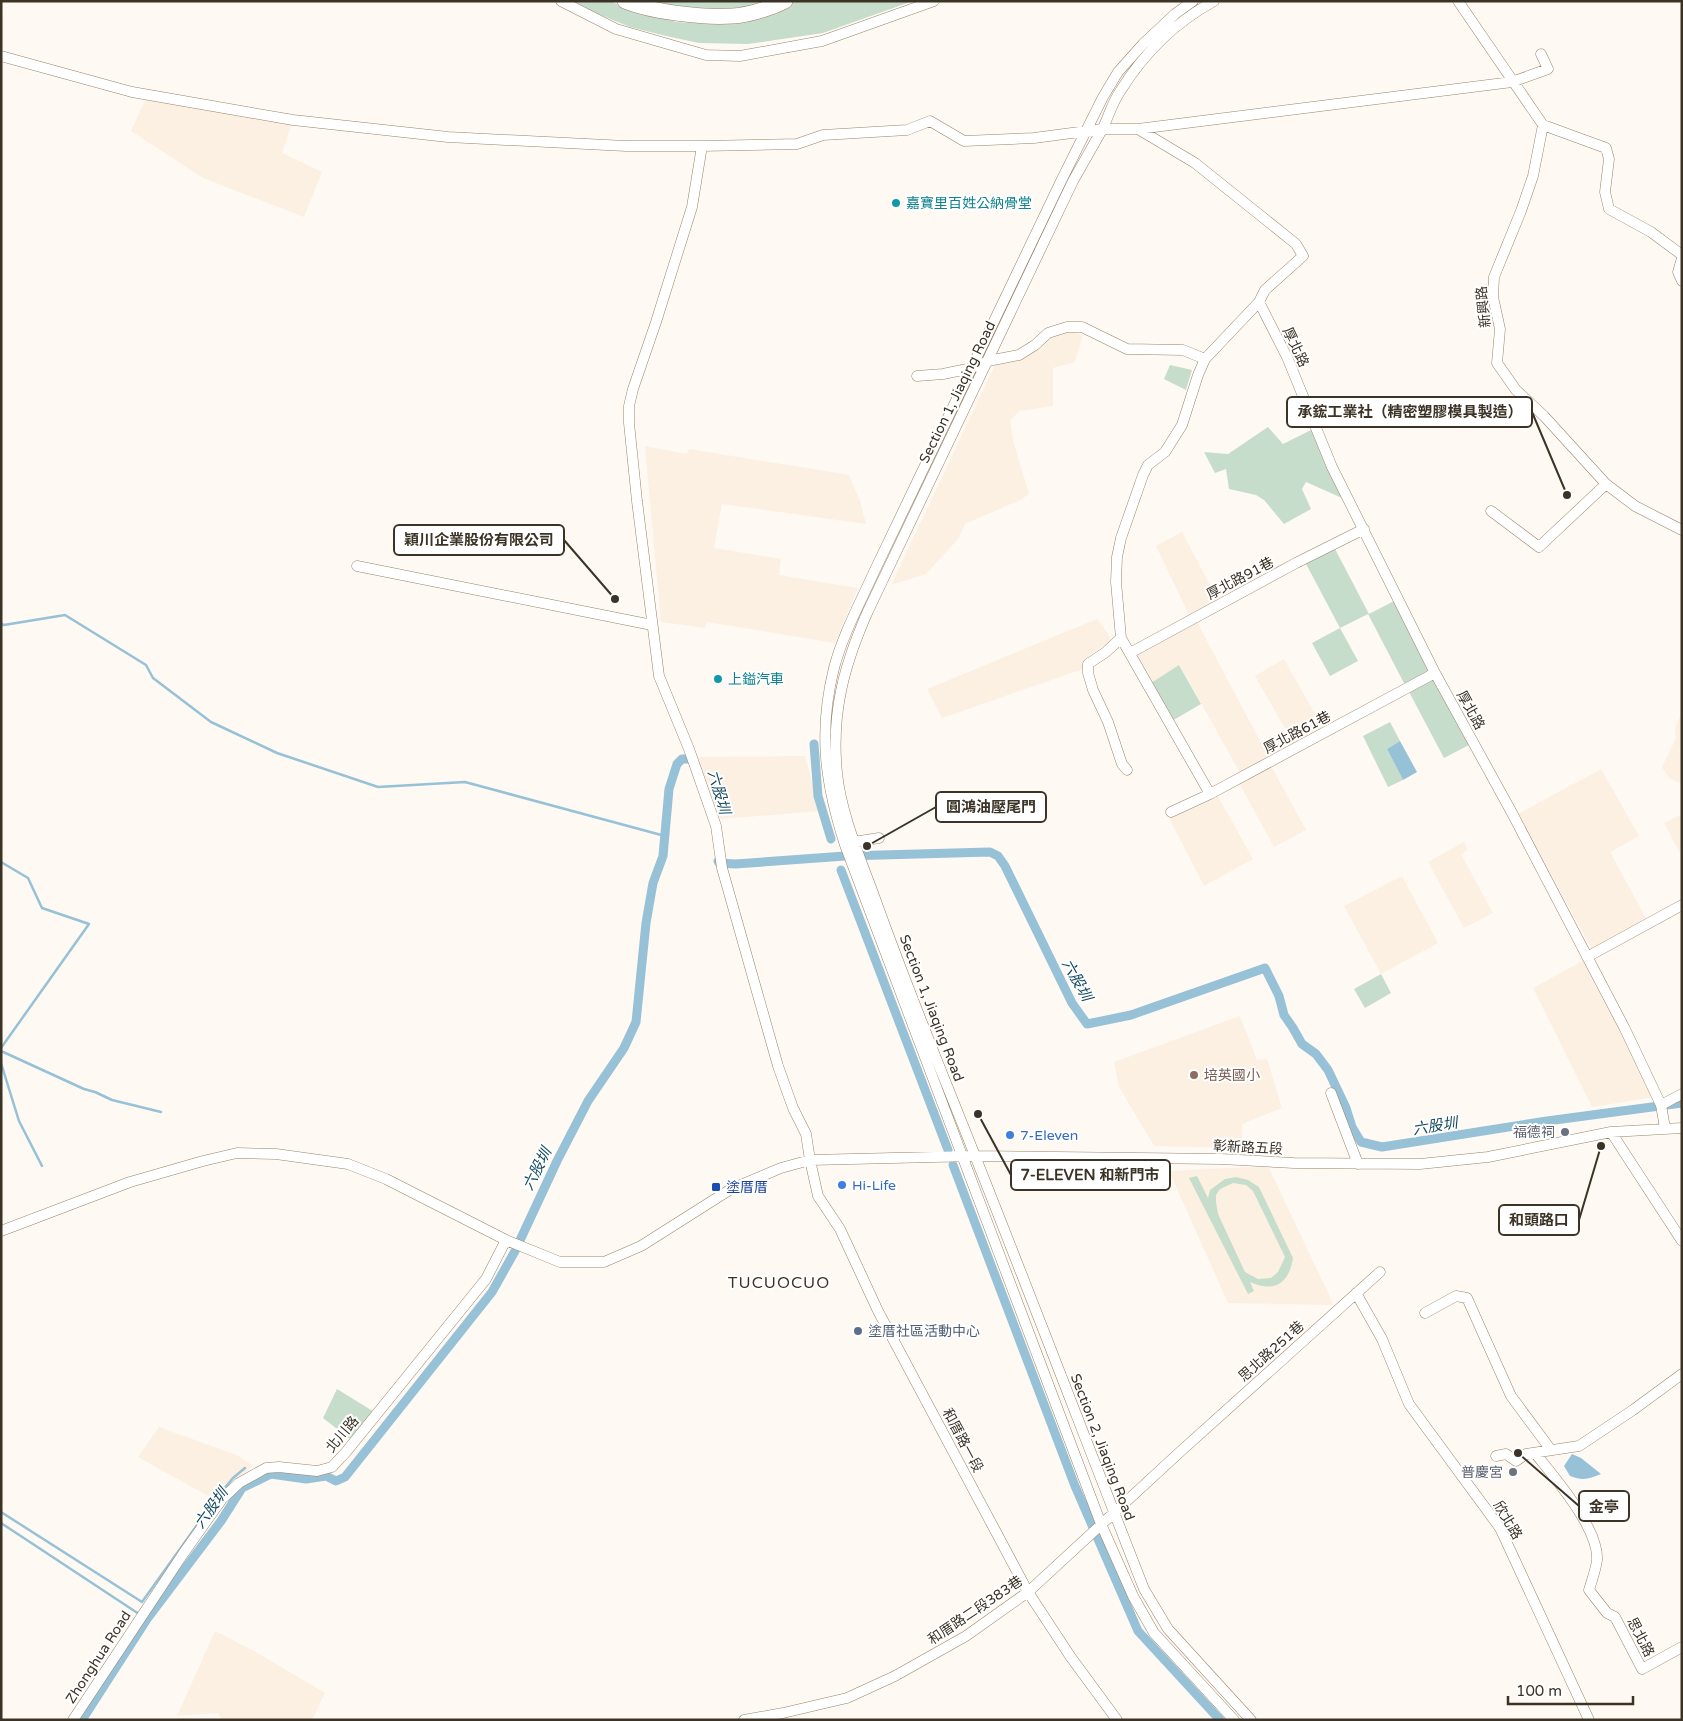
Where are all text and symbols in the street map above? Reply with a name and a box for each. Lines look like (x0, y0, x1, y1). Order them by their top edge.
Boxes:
place label: 嘉寶里百姓公納骨堂 (906, 195, 1032, 212)
marker: 嘉寶里百姓公納骨堂 (890, 197, 902, 209)
street label: 新興路 (1473, 285, 1494, 329)
street label: Section 1, Jiaqing Road (916, 318, 999, 466)
street label: 厚北路 (1279, 325, 1312, 370)
callout: 承鋐工業社（精密塑膠模具製造） (1287, 397, 1532, 427)
text: 承鋐工業社（精密塑膠模具製造） (1297, 403, 1523, 421)
callout: 穎川企業股份有限公司 (394, 525, 564, 555)
text: 穎川企業股份有限公司 (404, 531, 554, 549)
street label: 厚北路91巷 (1204, 554, 1277, 603)
place label: 上鎰汽車 (728, 671, 784, 688)
marker: 上鎰汽車 (712, 673, 724, 685)
street label: 厚北路 (1453, 688, 1488, 733)
street label: 厚北路61巷 (1261, 708, 1334, 757)
water label: 六股圳 (704, 768, 734, 818)
callout: 圓鴻油壓尾門 (936, 792, 1046, 822)
text: 圓鴻油壓尾門 (946, 798, 1036, 816)
street label: Section 1, Jiaqing Road (896, 932, 967, 1084)
water label: 六股圳 (1058, 956, 1097, 1006)
place label: 培英國小 (1204, 1067, 1260, 1084)
marker: 培英國小 (1188, 1069, 1200, 1081)
water label: 六股圳 (1411, 1113, 1461, 1138)
place label: 福德祠 (1513, 1124, 1555, 1141)
marker: 福德祠 (1559, 1126, 1571, 1138)
place label: 7-Eleven (1020, 1127, 1078, 1144)
marker: 7-Eleven (1004, 1129, 1016, 1141)
street label: 彰新路五段 (1213, 1137, 1283, 1158)
water label: 六股圳 (519, 1143, 556, 1193)
callout: 7-ELEVEN 和新門市 (1011, 1160, 1170, 1190)
text: 7-ELEVEN 和新門市 (1021, 1166, 1159, 1184)
place label: Hi-Life (852, 1177, 896, 1194)
place label: 塗厝厝 (726, 1179, 768, 1196)
marker: Hi-Life (836, 1179, 848, 1191)
marker: 塗厝厝 (710, 1181, 722, 1193)
callout: 和頭路口 (1499, 1205, 1579, 1235)
text: 和頭路口 (1509, 1211, 1569, 1229)
district label: TUCUOCUO (728, 1273, 830, 1293)
street label: 思北路251巷 (1235, 1317, 1308, 1385)
place label: 塗厝社區活動中心 (868, 1323, 980, 1340)
marker: 塗厝社區活動中心 (852, 1325, 864, 1337)
street label: Section 2, Jiaqing Road (1067, 1371, 1138, 1523)
street label: 和厝路一段 (939, 1405, 986, 1475)
street label: 北川路 (322, 1413, 362, 1456)
place label: 普慶宮 (1461, 1464, 1503, 1481)
marker: 普慶宮 (1507, 1466, 1519, 1478)
water label: 六股圳 (190, 1483, 233, 1531)
callout: 金亭 (1579, 1491, 1629, 1521)
street label: 欣北路 (1489, 1498, 1526, 1543)
text: 金亭 (1589, 1498, 1619, 1516)
street label: 和厝路二段383巷 (925, 1573, 1026, 1648)
street label: Zhonghua Road (62, 1608, 135, 1707)
street label: 思北路 (1623, 1615, 1658, 1660)
scale bar (1508, 1674, 1633, 1706)
text: 100 m (1516, 1682, 1562, 1700)

